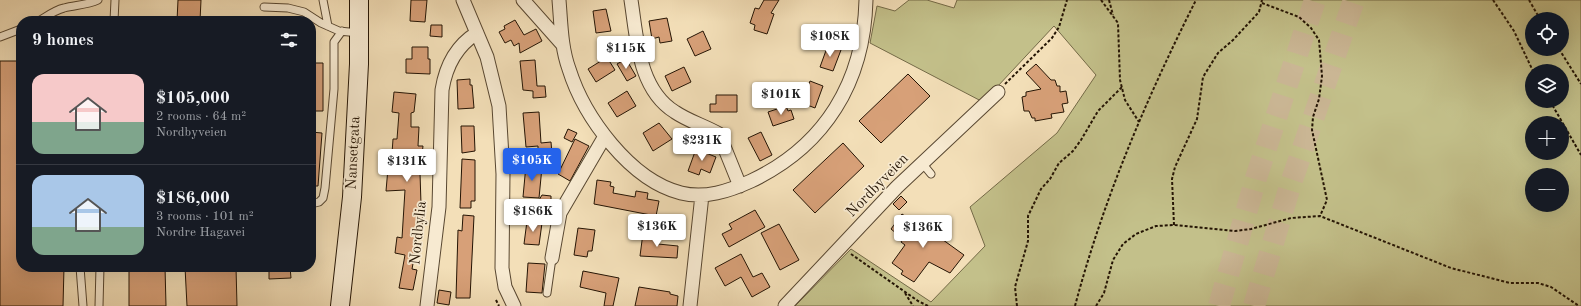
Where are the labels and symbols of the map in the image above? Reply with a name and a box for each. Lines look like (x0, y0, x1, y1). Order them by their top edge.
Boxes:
pin: $108K (802, 24, 858, 58)
pin: $115K (598, 36, 654, 70)
pin: $101K (753, 82, 809, 116)
street label: Nansetgata (345, 115, 363, 190)
pin: $231K (674, 128, 730, 162)
pin: $105K (504, 148, 560, 182)
pin: $131K (379, 149, 435, 183)
street label: Nordbyveien (844, 151, 912, 221)
pin: $186K (505, 199, 561, 233)
street label: Nordbylia (408, 200, 430, 266)
pin: $136K (629, 214, 685, 248)
pin: $136K (895, 215, 951, 249)

